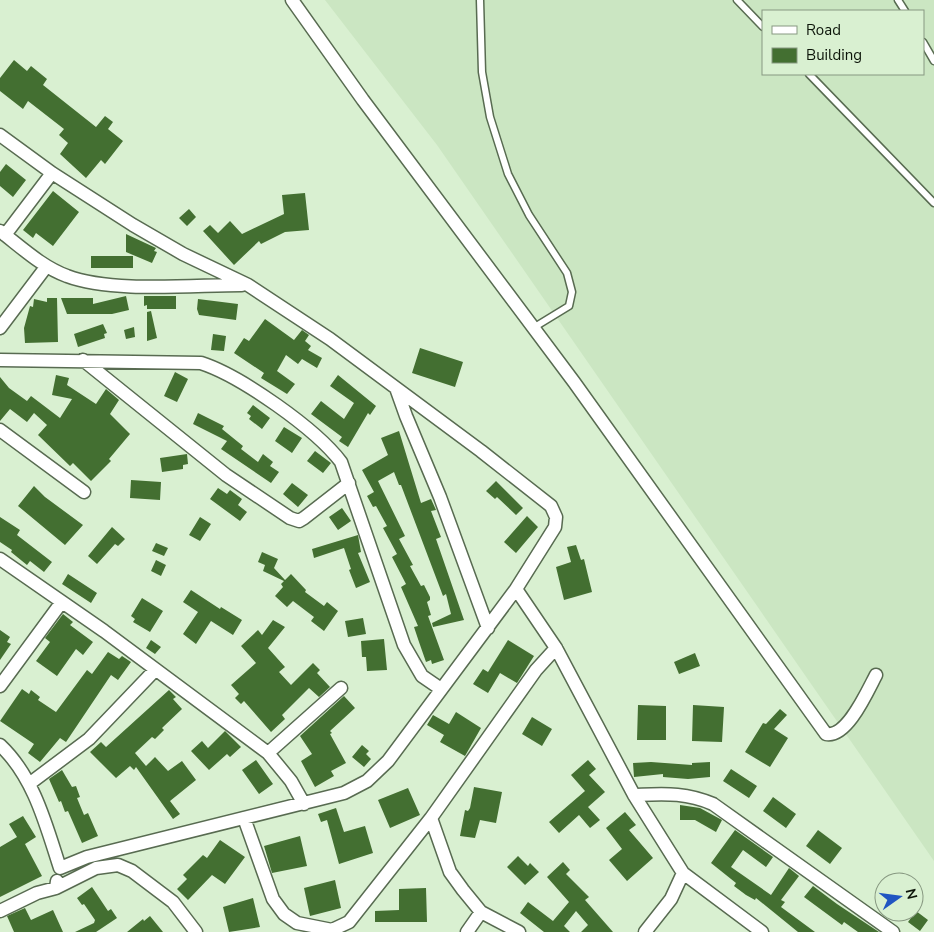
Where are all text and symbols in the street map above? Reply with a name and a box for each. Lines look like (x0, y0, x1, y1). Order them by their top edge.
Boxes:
legend (762, 10, 924, 75)
text: Road (806, 20, 841, 40)
text: Building (806, 45, 862, 65)
north arrow (874, 872, 924, 922)
text: N (901, 887, 922, 901)

